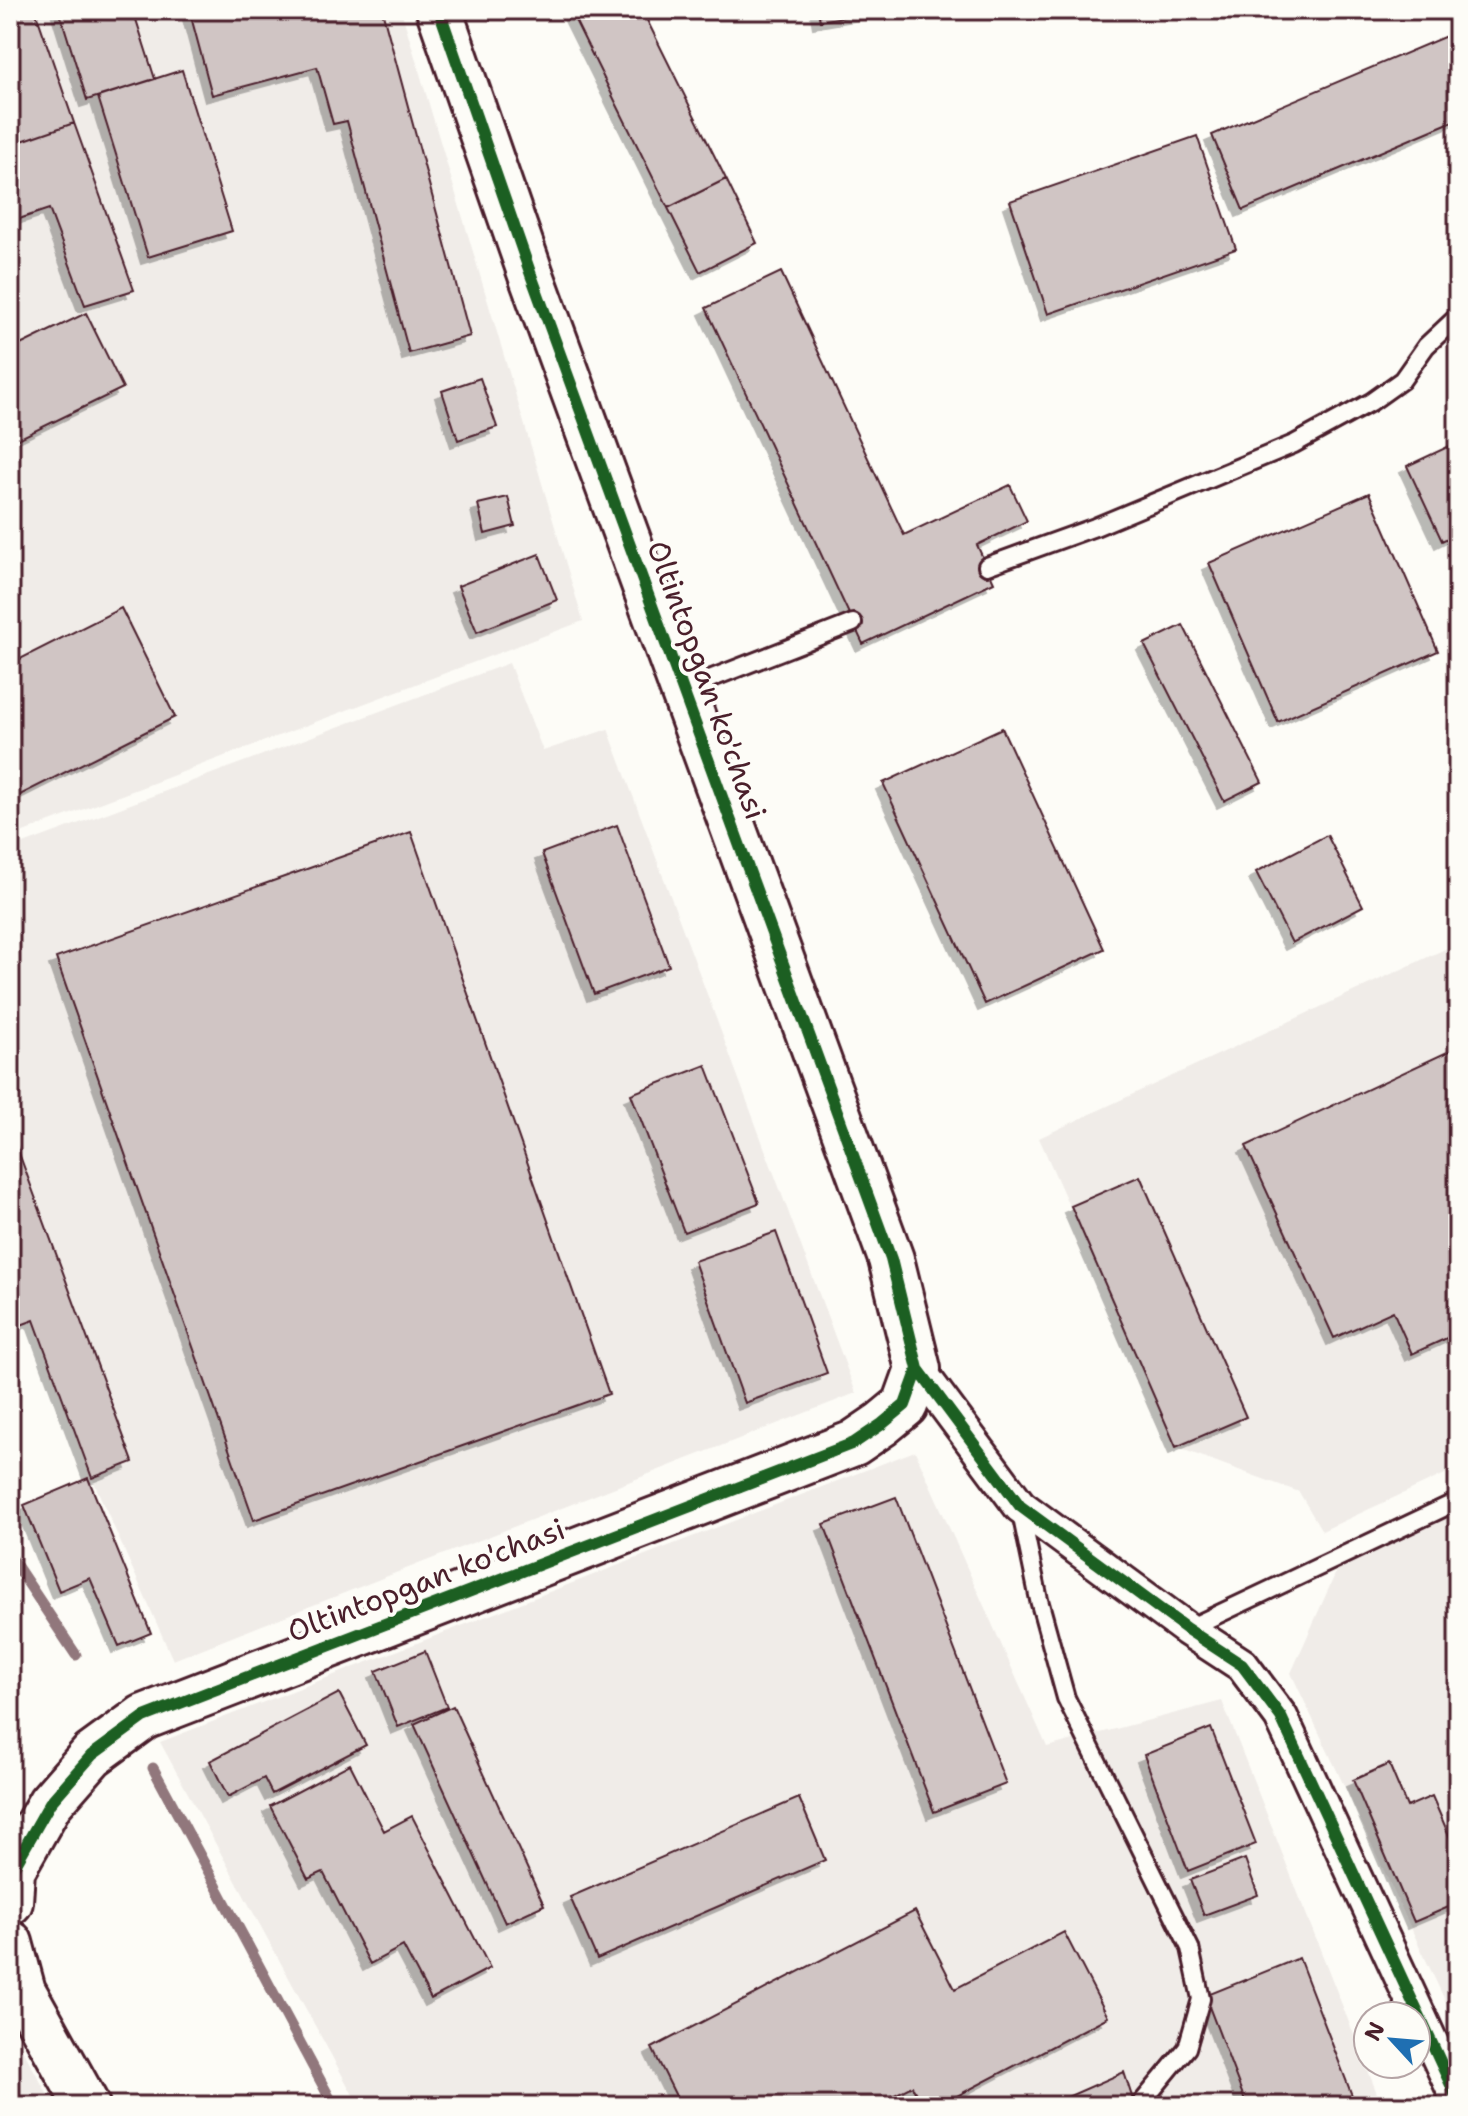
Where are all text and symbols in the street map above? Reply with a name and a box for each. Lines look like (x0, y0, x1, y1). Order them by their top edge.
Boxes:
street label: Oltintopgan ko'chasi (637, 535, 777, 825)
street label: Oltintopgan ko'chasi (281, 1508, 571, 1652)
north arrow (1352, 2000, 1432, 2080)
text: N (1358, 2017, 1391, 2046)

